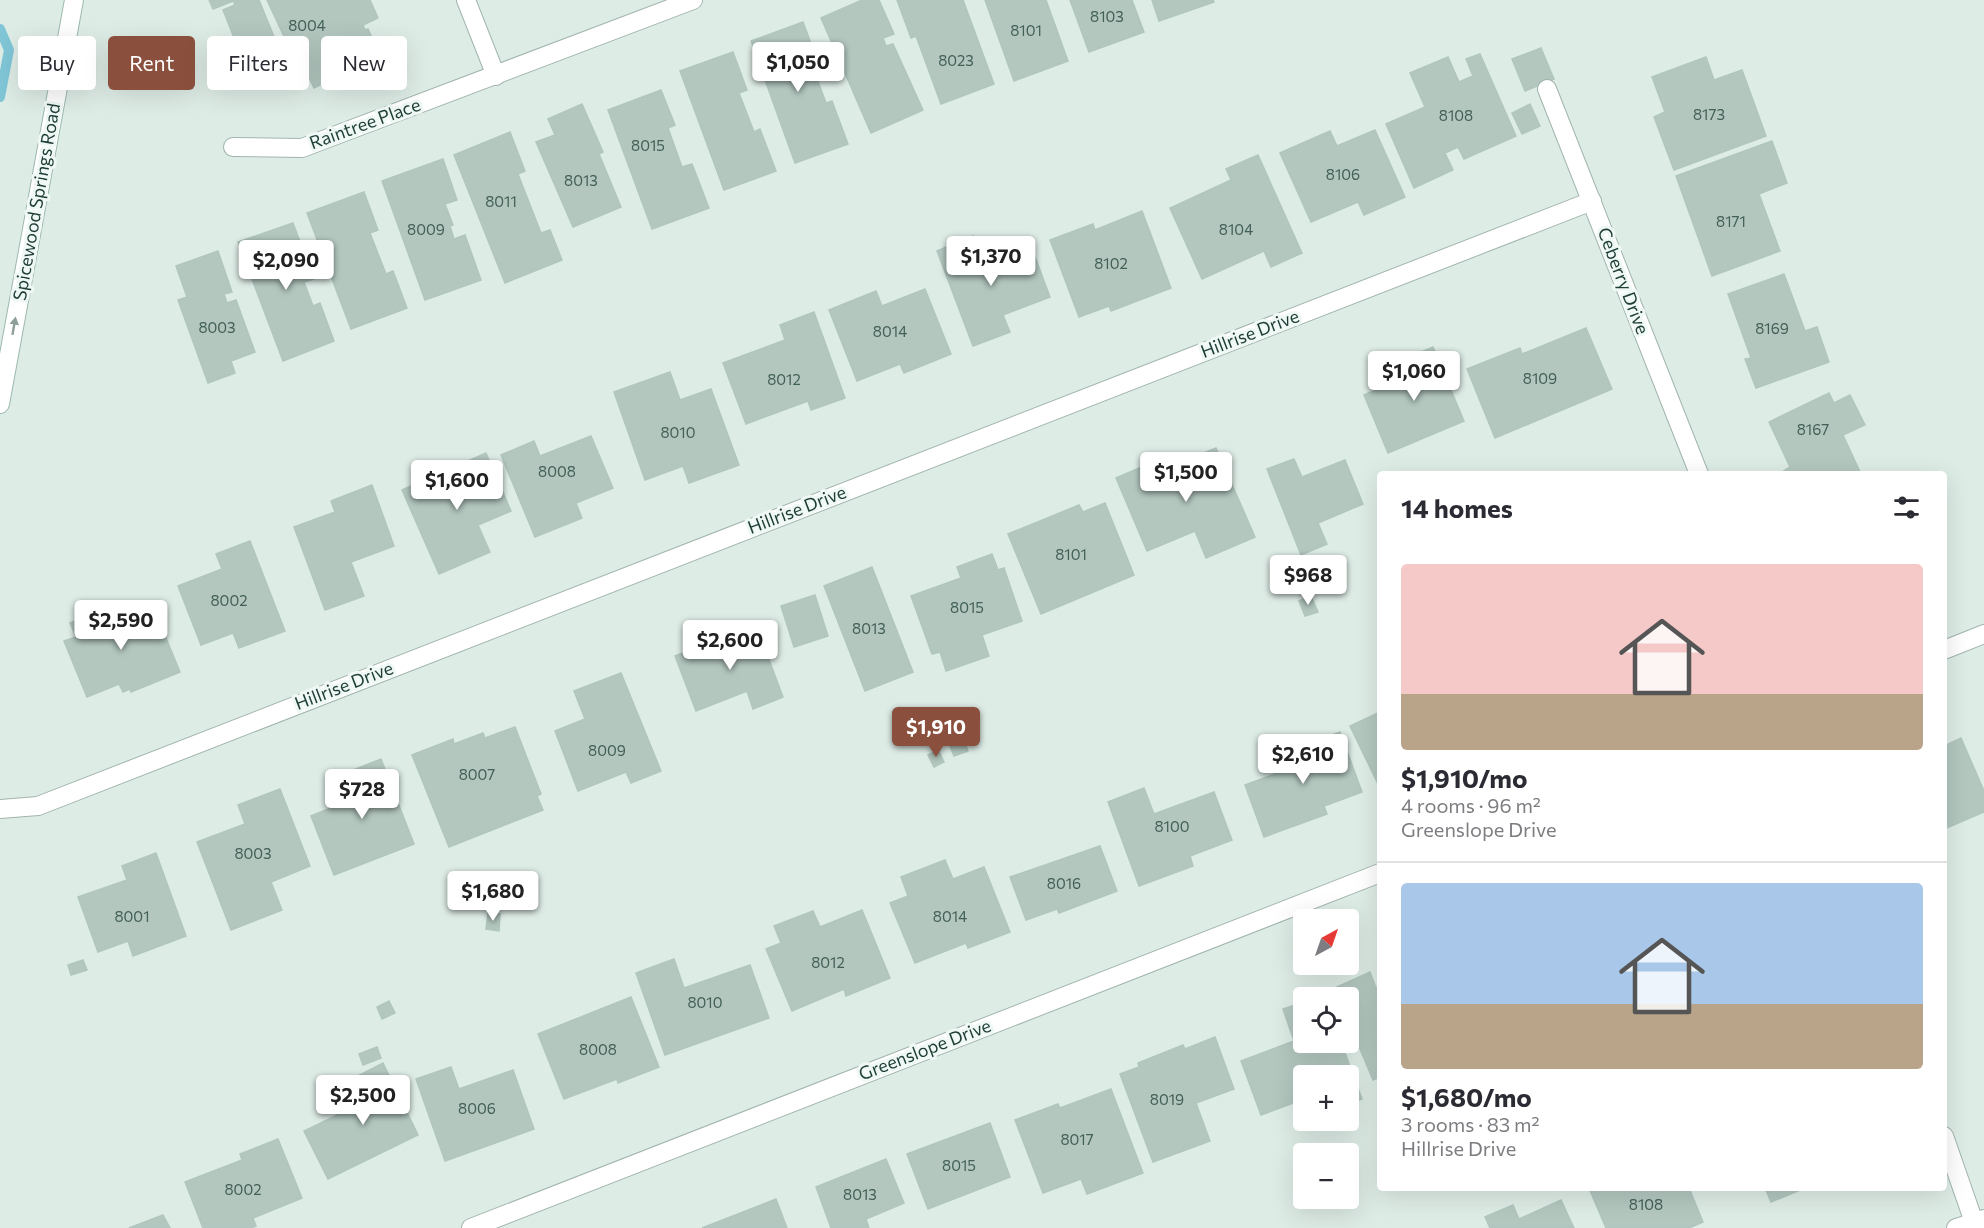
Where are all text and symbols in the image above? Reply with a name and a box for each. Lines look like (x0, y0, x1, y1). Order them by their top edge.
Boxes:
house number: 8103 (1090, 7, 1124, 25)
house number: 8004 (288, 16, 326, 34)
house number: 8101 (1010, 21, 1042, 39)
chip: Buy (18, 36, 96, 90)
chip: Rent (108, 36, 195, 90)
chip: Filters (207, 36, 309, 90)
chip: New (321, 36, 407, 90)
pin: $1,050 (749, 42, 847, 93)
text: $1,050 (766, 49, 830, 73)
house number: 8023 (938, 51, 974, 69)
street label: Raintree Place (306, 93, 423, 153)
street label: Spicewood Springs Road (8, 101, 64, 302)
house number: 8173 (1693, 105, 1725, 123)
house number: 8108 (1439, 106, 1473, 124)
house number: 8015 (631, 136, 665, 154)
house number: 8106 (1326, 165, 1360, 183)
house number: 8013 (564, 171, 598, 189)
house number: 8011 (485, 192, 517, 210)
house number: 8171 (1716, 212, 1746, 230)
house number: 8009 (407, 220, 445, 238)
house number: 8104 (1219, 220, 1253, 238)
street label: Ceberry Drive (1593, 224, 1654, 337)
pin: $1,370 (942, 236, 1040, 287)
pin: $2,090 (237, 240, 335, 291)
text: $1,370 (960, 243, 1022, 267)
text: $2,090 (253, 247, 319, 271)
house number: 8102 (1094, 254, 1128, 272)
street label: Hillrise Drive (1197, 304, 1302, 362)
one-way arrow (10, 316, 19, 335)
house number: 8003 (198, 318, 236, 336)
house number: 8169 (1755, 319, 1789, 337)
house number: 8014 (873, 322, 907, 340)
pin: $1,060 (1365, 351, 1463, 402)
text: $1,060 (1382, 358, 1446, 382)
house number: 8109 (1523, 369, 1557, 387)
house number: 8012 (767, 370, 801, 388)
house number: 8167 (1797, 420, 1829, 438)
house number: 8010 (660, 423, 696, 441)
pin: $1,500 (1137, 452, 1235, 503)
text: $1,500 (1154, 459, 1218, 483)
pin: $1,600 (408, 460, 506, 511)
house number: 8008 (538, 462, 576, 480)
text: $1,600 (425, 467, 489, 491)
street label: Hillrise Drive (744, 480, 849, 538)
icon: filters (1890, 491, 1923, 524)
text: 14 homes (1401, 492, 1513, 523)
house number: 8101 (1055, 545, 1087, 563)
pin: $968 (1272, 555, 1344, 606)
text: $968 (1284, 562, 1332, 586)
house number: 8002 (211, 591, 247, 609)
house number: 8015 (950, 598, 984, 616)
pin: $2,590 (72, 600, 170, 651)
icon: home (1608, 603, 1716, 711)
text: $2,590 (88, 607, 154, 631)
house number: 8013 (852, 619, 886, 637)
pin: $2,600 (681, 620, 779, 671)
text: $2,600 (697, 627, 763, 651)
street label: Hillrise Drive (291, 656, 396, 714)
pin: $1,910 (887, 707, 985, 758)
text: $1,910 (906, 714, 966, 738)
pin: $2,610 (1254, 734, 1352, 785)
house number: 8009 (588, 741, 626, 759)
text: $2,610 (1272, 741, 1334, 765)
text: $1,910/mo (1401, 762, 1528, 793)
house number: 8007 (459, 765, 495, 783)
pin: $728 (326, 769, 398, 820)
text: $728 (339, 776, 385, 800)
text: 4 rooms · 96 m² (1401, 793, 1541, 817)
house number: 8100 (1154, 817, 1190, 835)
text: Greenslope Drive (1401, 817, 1557, 841)
house number: 8003 (234, 844, 272, 862)
pin: $1,680 (444, 871, 542, 922)
house number: 8016 (1047, 874, 1081, 892)
text: $1,680 (461, 878, 525, 902)
house number: 8001 (114, 907, 150, 925)
house number: 8014 (933, 907, 967, 925)
north arrow (1293, 909, 1359, 975)
map controls (1293, 909, 1359, 1209)
icon: home (1608, 922, 1716, 1030)
house number: 8012 (811, 953, 845, 971)
button: locate (1293, 987, 1359, 1053)
house number: 8010 (687, 993, 723, 1011)
street label: Greenslope Drive (855, 1014, 994, 1084)
house number: 8008 (579, 1040, 617, 1058)
button: + (1293, 1065, 1359, 1131)
pin: $2,500 (314, 1075, 412, 1126)
text: $1,680/mo (1401, 1081, 1532, 1112)
text: $2,500 (330, 1082, 396, 1106)
house number: 8019 (1150, 1090, 1184, 1108)
house number: 8006 (458, 1099, 496, 1117)
text: 3 rooms · 83 m² (1401, 1112, 1540, 1136)
house number: 8017 (1060, 1130, 1094, 1148)
text: Hillrise Drive (1401, 1136, 1516, 1160)
button: − (1293, 1143, 1359, 1209)
house number: 8015 (942, 1156, 976, 1174)
house number: 8002 (225, 1180, 261, 1198)
house number: 8013 (843, 1185, 877, 1203)
house number: 8108 (1629, 1195, 1663, 1213)

